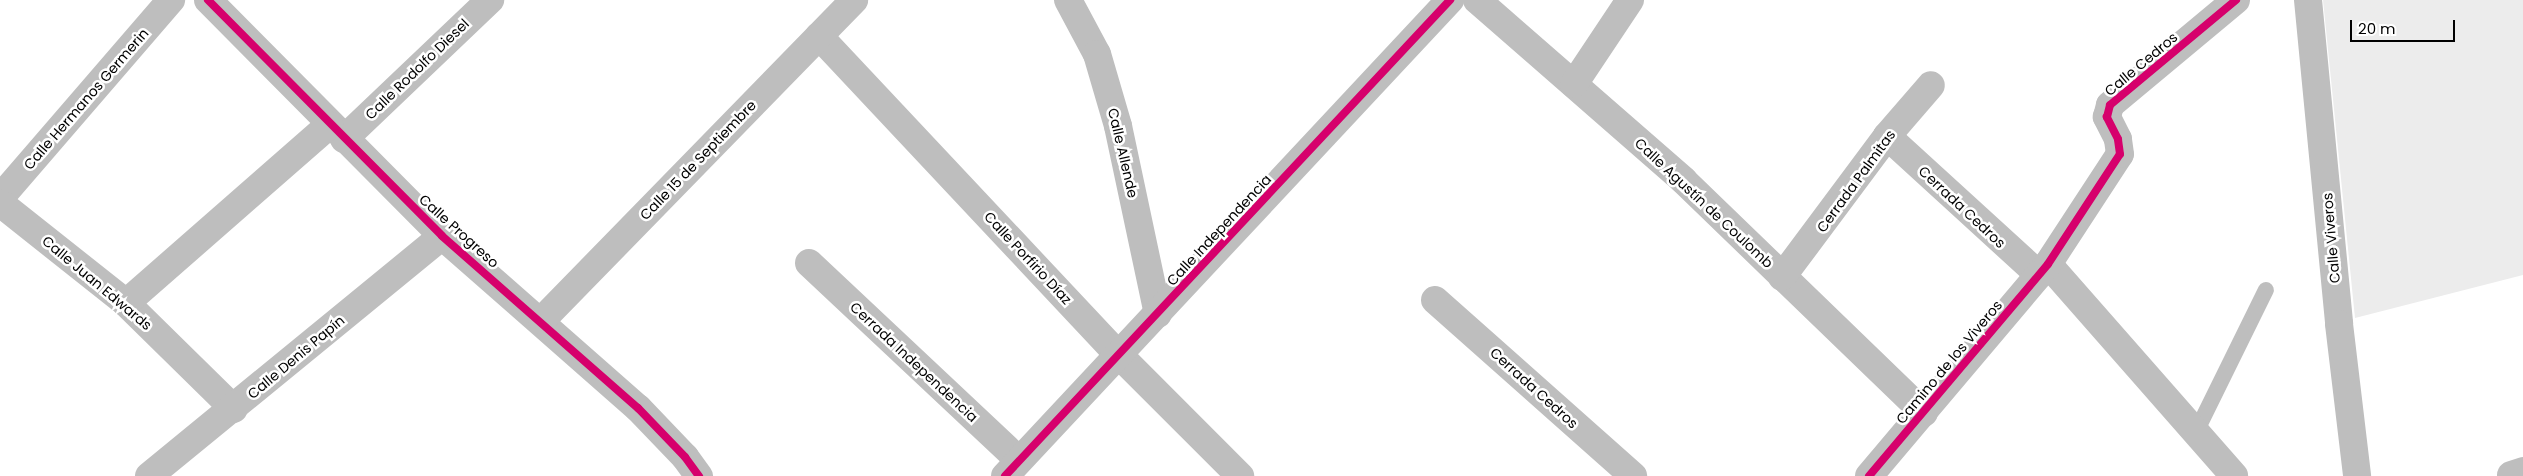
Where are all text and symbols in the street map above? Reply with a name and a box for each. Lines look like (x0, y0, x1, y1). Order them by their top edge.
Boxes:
scale bar (2353, 10, 2458, 42)
street label: Calle Rodolfo Diesel (362, 15, 472, 123)
text: 20 m (2358, 18, 2396, 39)
street label: Calle Hermanos Germerin (20, 25, 152, 173)
street label: Calle Cedros (2101, 29, 2181, 99)
street label: Calle 15 de Septiembre (636, 97, 760, 223)
street label: Calle Allende (1105, 106, 1141, 200)
street label: Cerrada Palmitas (1813, 126, 1899, 236)
street label: Calle Agustín de Coulomb (1631, 134, 1777, 272)
street label: Cerrada Cedros (1915, 162, 2009, 252)
street label: Calle Independencia (1163, 171, 1275, 289)
street label: Calle Progreso (416, 191, 502, 271)
street label: Calle Viveros (2319, 192, 2343, 284)
street label: Calle Porfirio Díaz (981, 208, 1075, 308)
street label: Calle Juan Edwards (39, 232, 155, 334)
street label: Camino de los Viveros (1892, 297, 2006, 427)
street label: Cerrada Independencia (847, 298, 981, 426)
street label: Calle Denis Papín (244, 312, 348, 402)
street label: Cerrada Cedros (1487, 344, 1581, 432)

